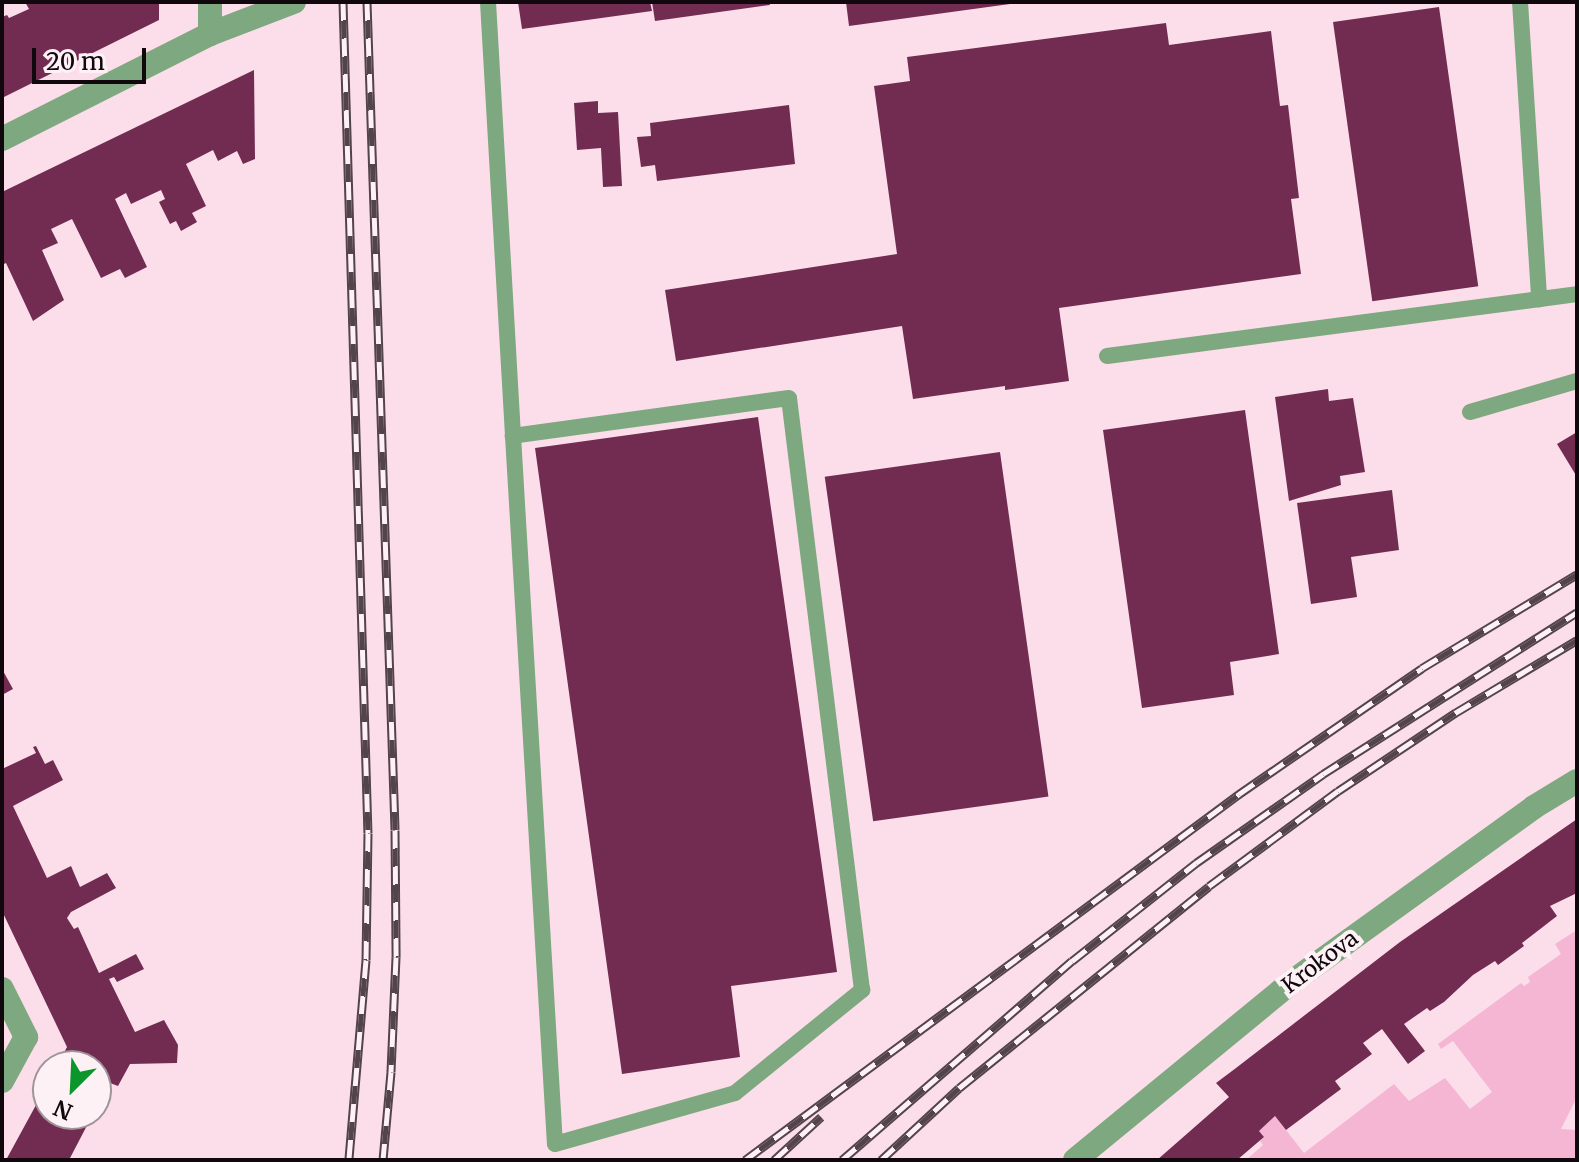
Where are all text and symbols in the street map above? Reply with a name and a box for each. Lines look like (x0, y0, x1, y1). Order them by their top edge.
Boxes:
scale bar (36, 32, 150, 82)
text: 20 m (46, 46, 105, 77)
street label: Krokova (1277, 925, 1363, 999)
north arrow (32, 1050, 112, 1130)
text: N (49, 1094, 77, 1126)

